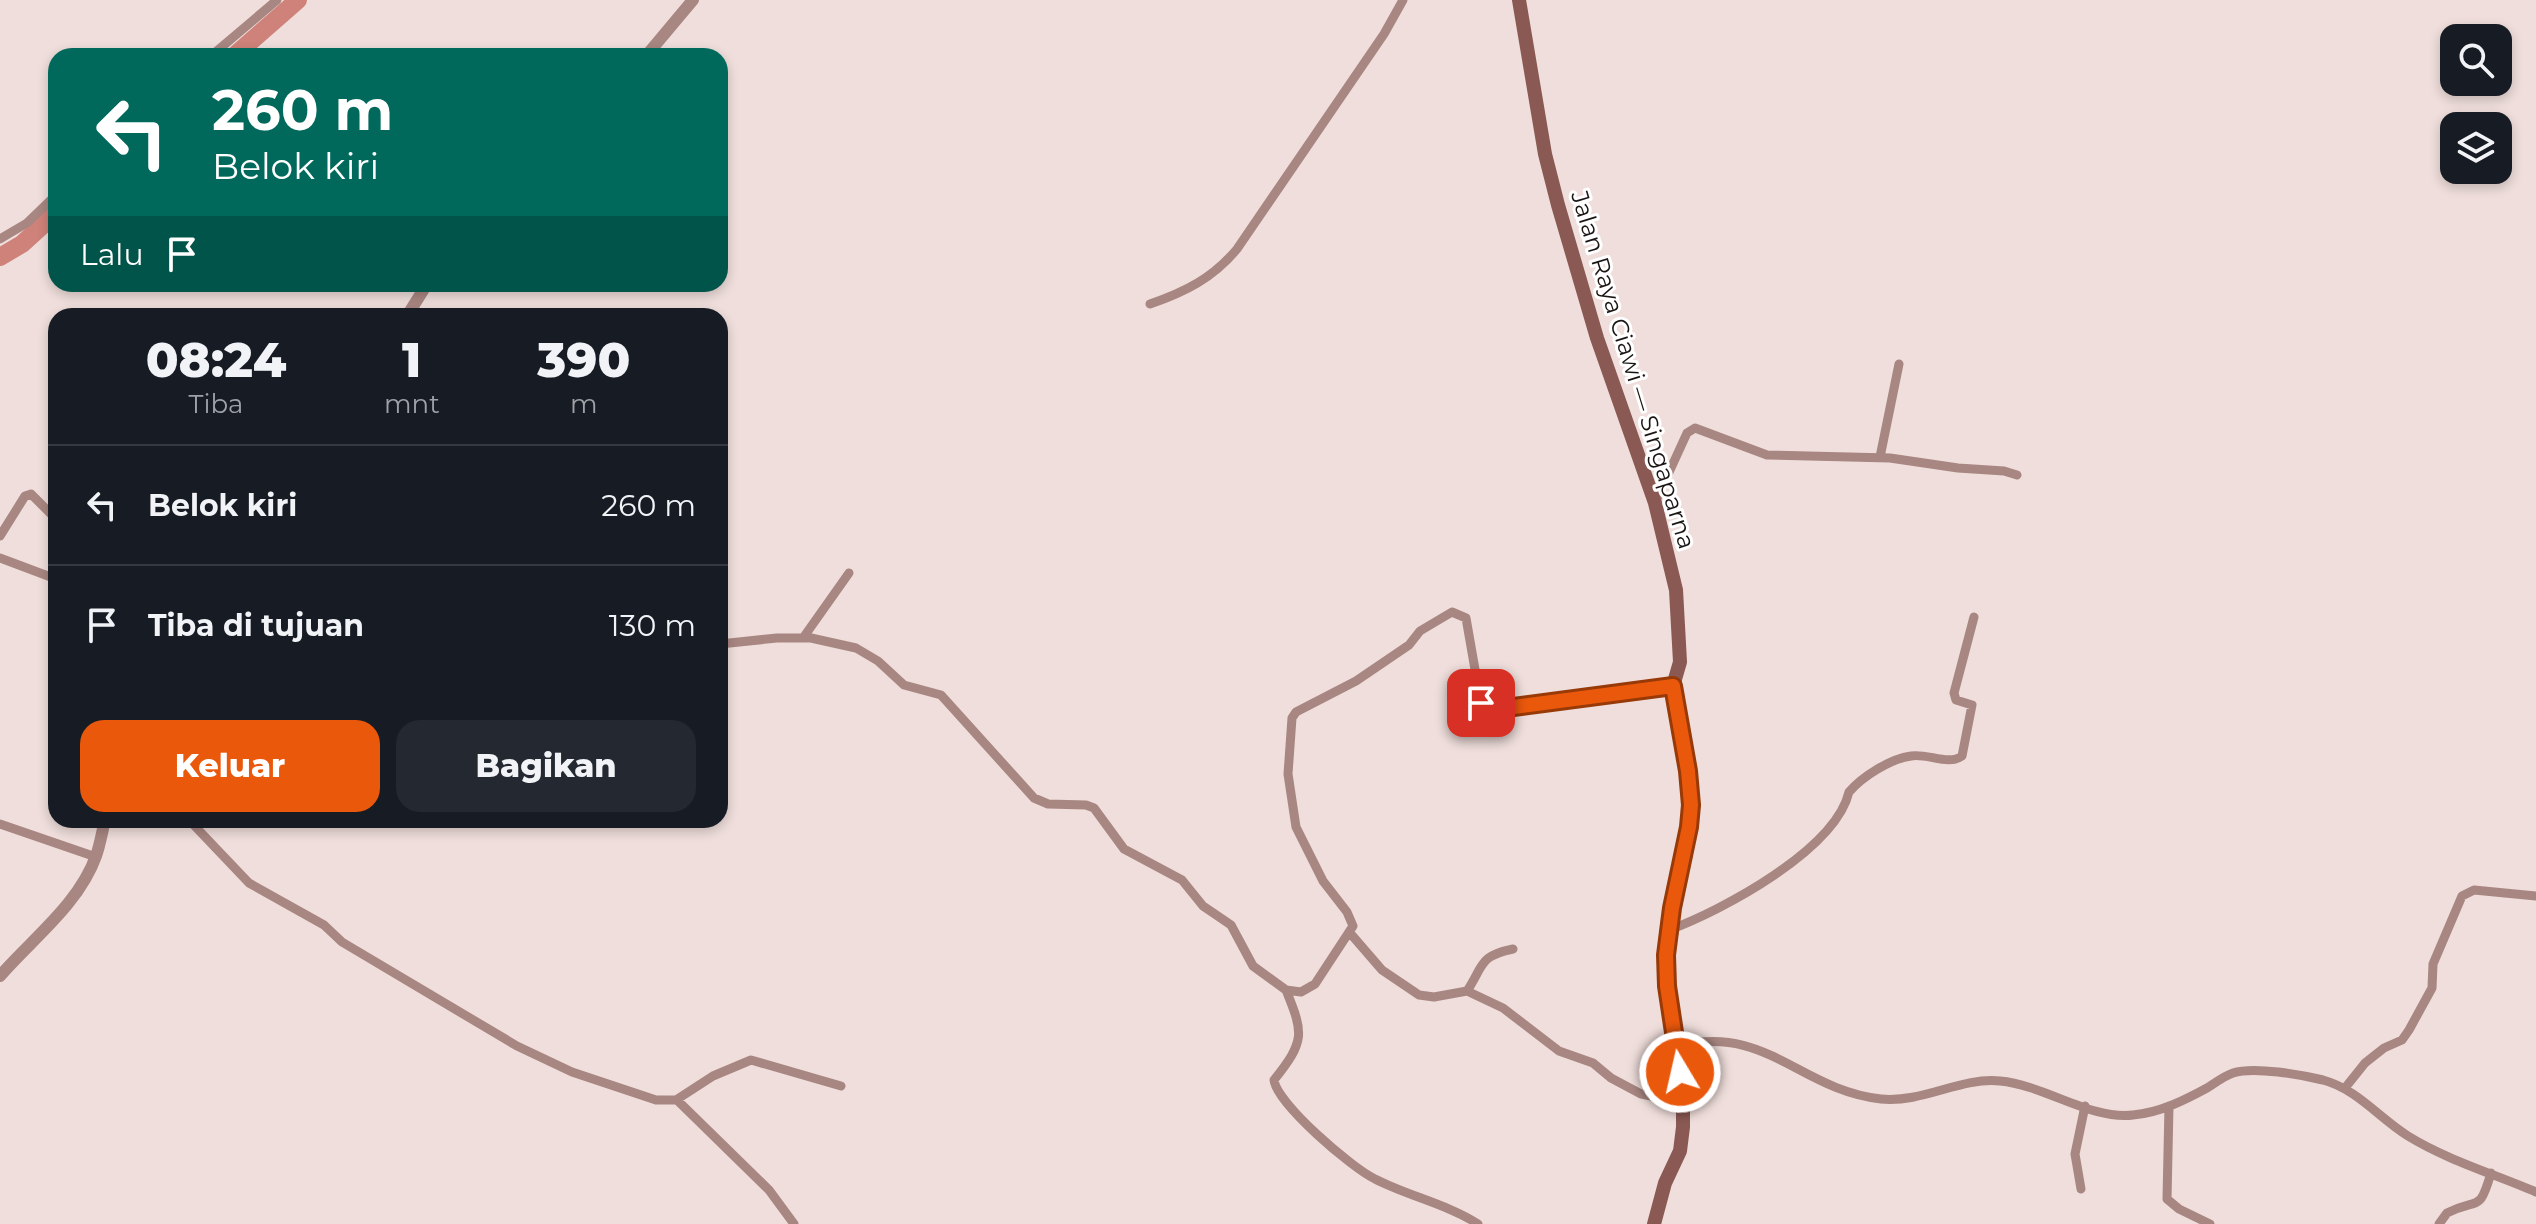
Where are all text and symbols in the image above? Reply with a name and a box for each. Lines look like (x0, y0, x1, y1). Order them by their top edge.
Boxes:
map controls (2440, 24, 2512, 184)
button: search (2440, 24, 2512, 96)
text: 260 m (212, 76, 393, 144)
icon: left (80, 80, 184, 184)
button: layers (2440, 112, 2512, 184)
text: Belok kiri (212, 144, 379, 188)
street label: Jalan Raya Ciawi — Singaparna (1565, 186, 1702, 552)
icon: arrive (160, 232, 204, 276)
text: Lalu (80, 236, 144, 273)
text: 08:24 (146, 331, 286, 389)
text: 1 (402, 331, 422, 389)
text: 390 (537, 331, 630, 389)
text: Tiba (189, 388, 243, 420)
text: mnt (384, 388, 440, 420)
text: m (570, 388, 598, 420)
icon: left (80, 483, 124, 527)
text: Belok kiri (148, 487, 297, 524)
text: 260 m (601, 487, 696, 524)
icon: arrive (80, 603, 124, 647)
text: Tiba di tujuan (148, 607, 364, 644)
text: 130 m (609, 607, 696, 644)
pin (1447, 669, 1515, 737)
icon: arrive (1459, 681, 1503, 725)
button: Keluar (80, 720, 380, 812)
button: Bagikan (396, 720, 696, 812)
position arrow (1638, 1030, 1722, 1114)

